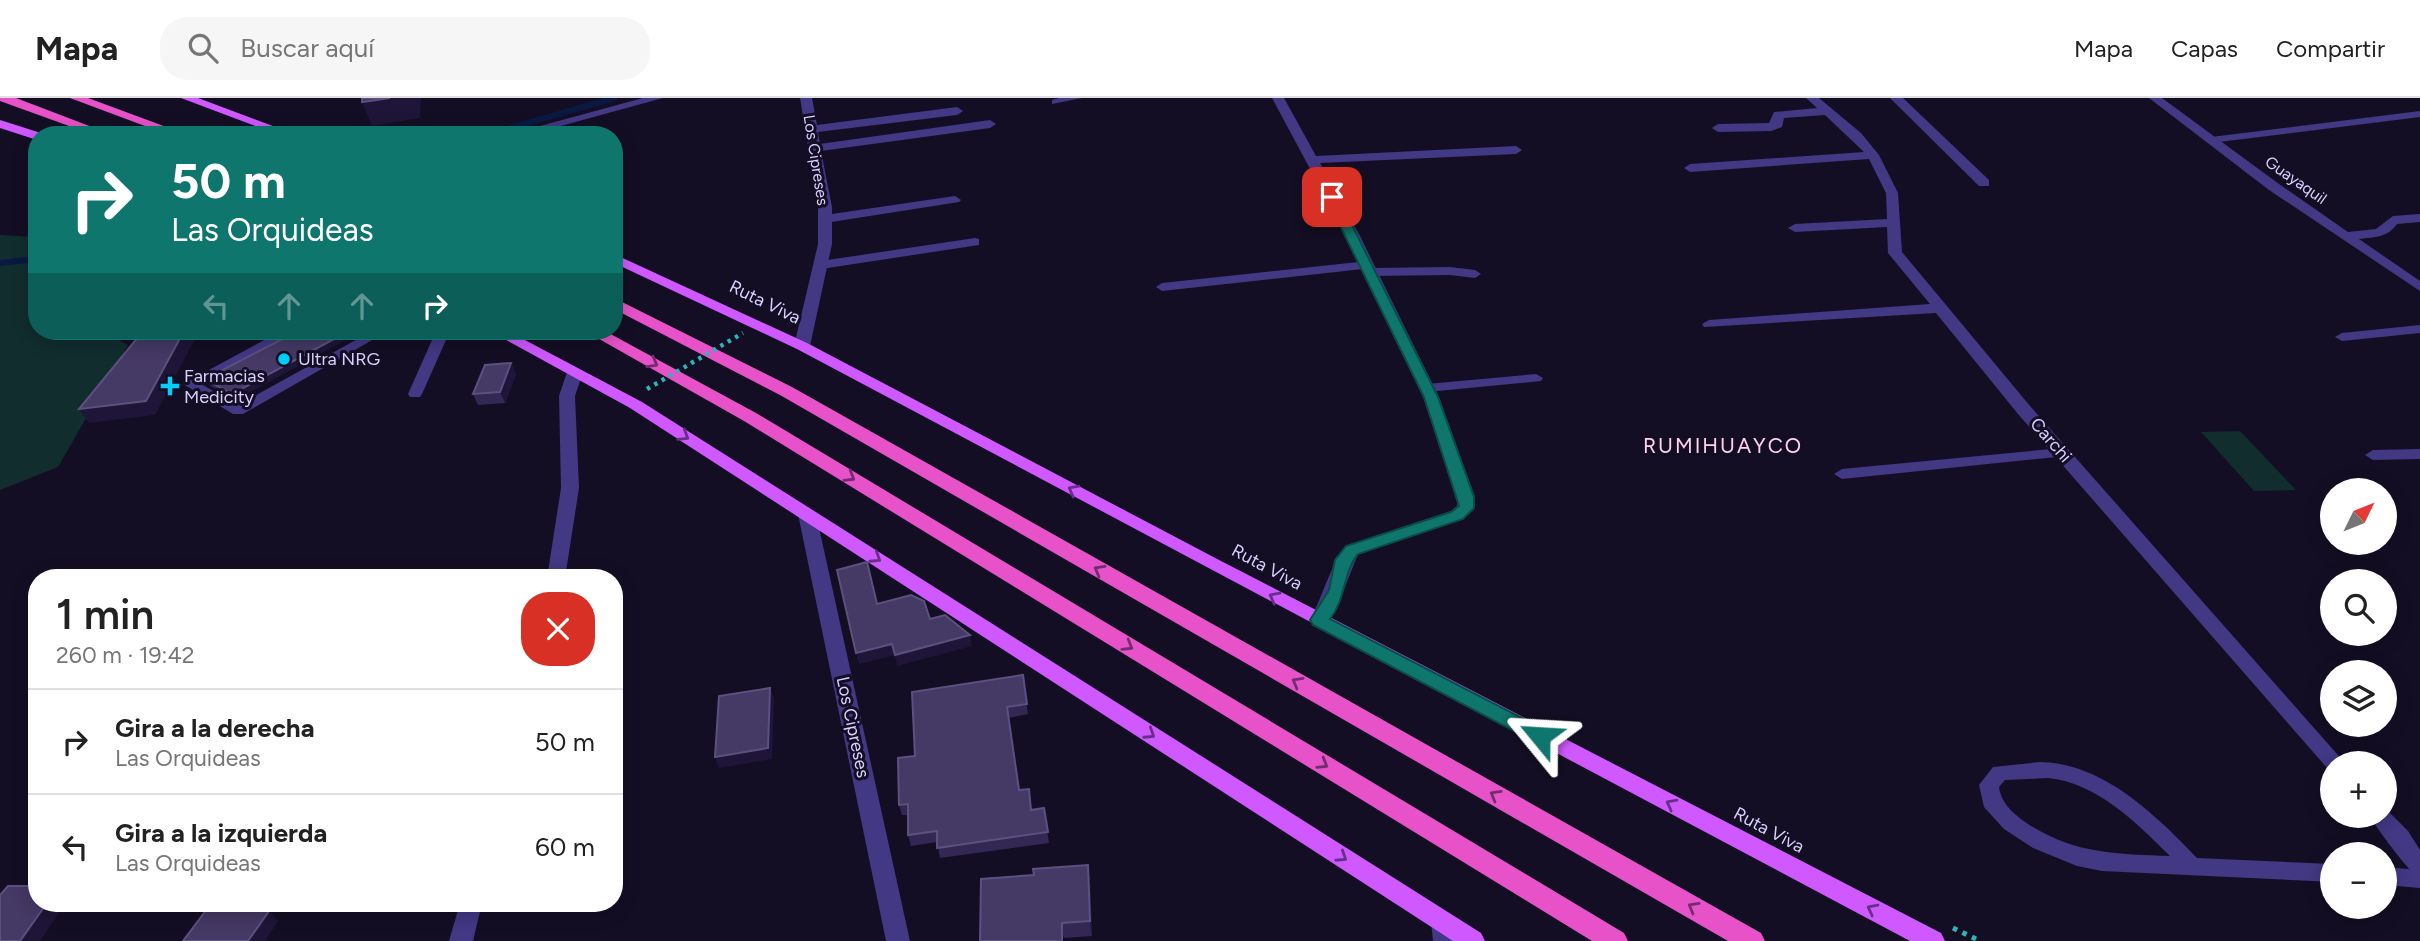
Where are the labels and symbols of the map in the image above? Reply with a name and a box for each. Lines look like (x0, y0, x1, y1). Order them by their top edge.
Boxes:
street label: Los Cipreses (799, 113, 833, 207)
street label: Guayaquil (2261, 152, 2331, 208)
pin (1302, 167, 1362, 227)
street label: Ruta Viva (726, 275, 804, 329)
place label: Ultra NRG (298, 348, 380, 370)
marker: Ultra NRG (276, 351, 292, 367)
one-way arrow (646, 354, 659, 368)
place label: Farmacias Medicity (184, 365, 265, 408)
marker: Farmacias Medicity (162, 378, 178, 394)
street label: Carchi (2026, 413, 2076, 467)
one-way arrow (677, 427, 690, 440)
district label: RUMIHUAYCO (1643, 433, 1803, 458)
one-way arrow (842, 469, 855, 482)
north arrow (2320, 478, 2398, 555)
one-way arrow (1068, 485, 1080, 498)
street label: Ruta Viva (1228, 539, 1306, 595)
one-way arrow (868, 550, 881, 562)
one-way arrow (1094, 565, 1107, 578)
one-way arrow (1269, 591, 1281, 605)
one-way arrow (1121, 638, 1134, 651)
street label: Los Cipreses (832, 674, 874, 780)
one-way arrow (1292, 677, 1304, 690)
position arrow (1503, 699, 1577, 773)
one-way arrow (1142, 725, 1155, 738)
one-way arrow (1315, 756, 1328, 769)
one-way arrow (1489, 790, 1502, 803)
one-way arrow (1666, 799, 1678, 812)
street label: Ruta Viva (1730, 802, 1808, 858)
one-way arrow (1334, 848, 1347, 861)
one-way arrow (1687, 902, 1700, 915)
one-way arrow (1867, 904, 1880, 918)

